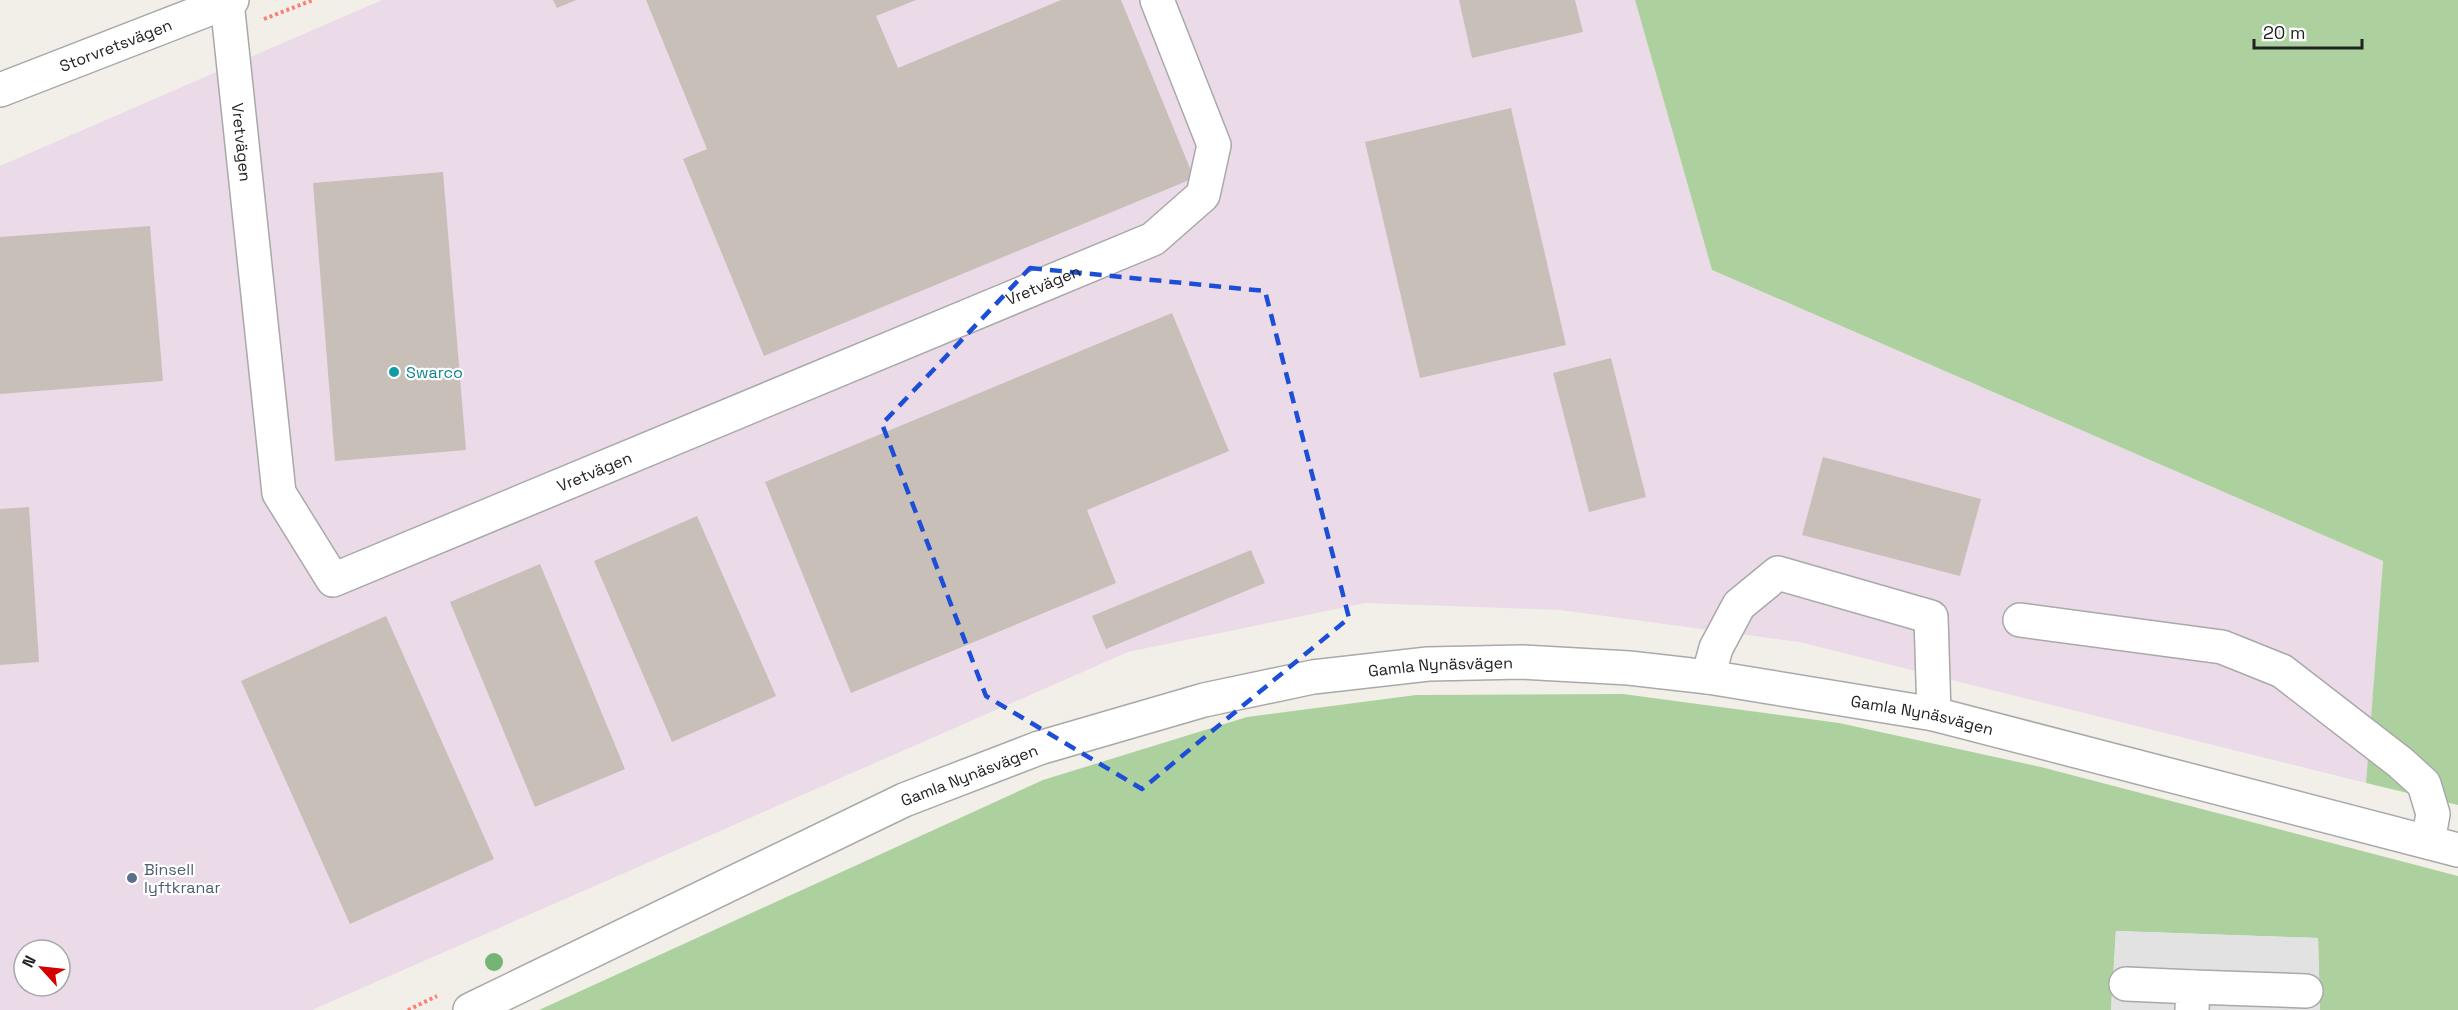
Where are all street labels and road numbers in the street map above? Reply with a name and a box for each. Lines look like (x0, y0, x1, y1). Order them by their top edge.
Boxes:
street label: Storvretsvägen (57, 14, 175, 77)
street label: Vretvägen (227, 102, 256, 183)
street label: Vretvägen (1003, 260, 1084, 310)
street label: Vretvägen (554, 447, 635, 497)
street label: Gamla Nynäsvägen (1367, 652, 1513, 682)
street label: Gamla Nynäsvägen (1849, 691, 1996, 740)
street label: Gamla Nynäsvägen (898, 739, 1041, 811)

